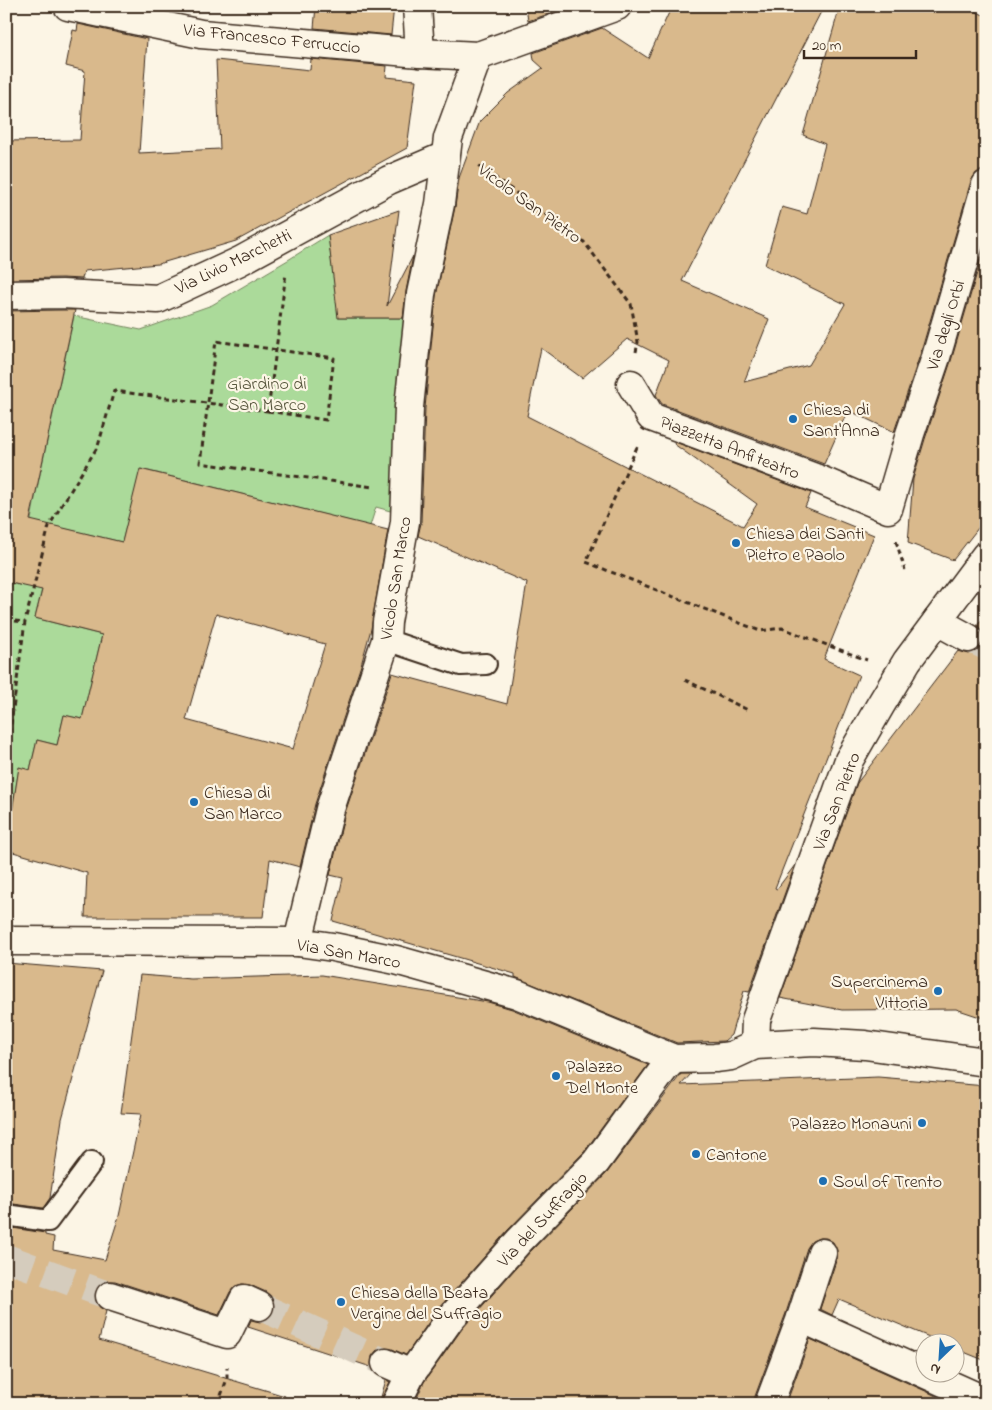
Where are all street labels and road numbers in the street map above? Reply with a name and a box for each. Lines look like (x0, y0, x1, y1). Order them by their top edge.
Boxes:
street label: Via Francesco Ferruccio (181, 18, 362, 62)
street label: Vicolo San Pietro (471, 157, 586, 251)
street label: Via Livio Marchetti (170, 223, 297, 303)
street label: Via degli Orbi (921, 277, 974, 375)
street label: Piazzetta Anfiteatro (655, 410, 803, 488)
street label: Vicolo San Marco (374, 515, 420, 643)
street label: Via San Pietro (807, 749, 868, 855)
street label: Via San Marco (294, 933, 403, 977)
street label: Via del Suffragio (491, 1167, 596, 1276)

